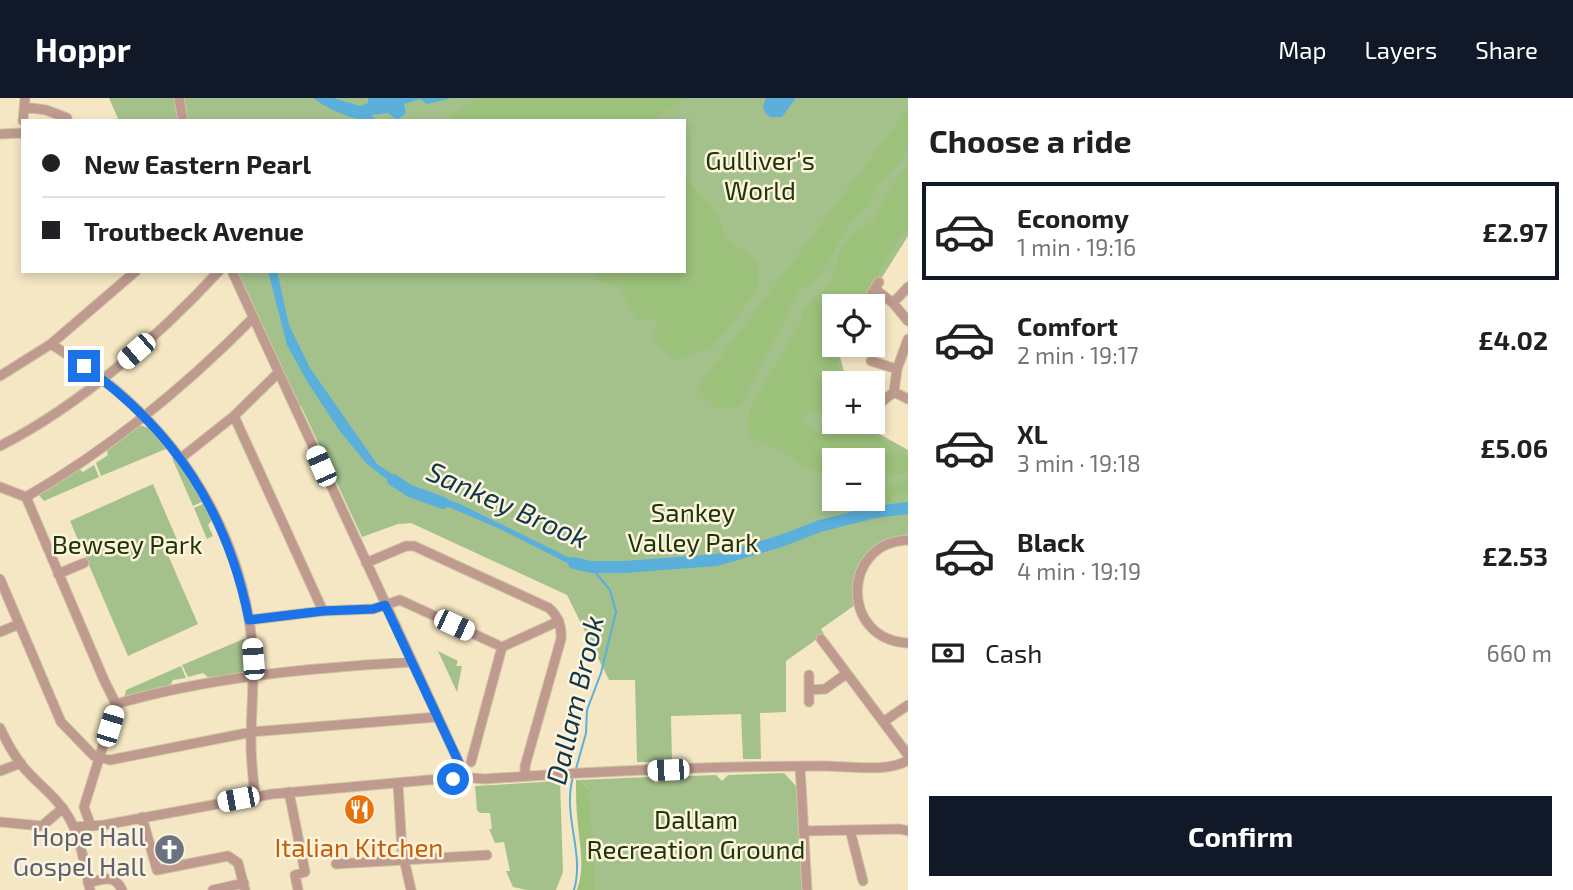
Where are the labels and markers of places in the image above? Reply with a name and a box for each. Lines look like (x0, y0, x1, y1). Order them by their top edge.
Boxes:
restaurant icon: Italian Kitchen (342, 793, 376, 827)
place label: Hope Hall Gospel Hall (13, 820, 146, 881)
place label: Italian Kitchen (275, 831, 443, 862)
church icon: Hope Hall Gospel Hall (152, 833, 186, 867)

